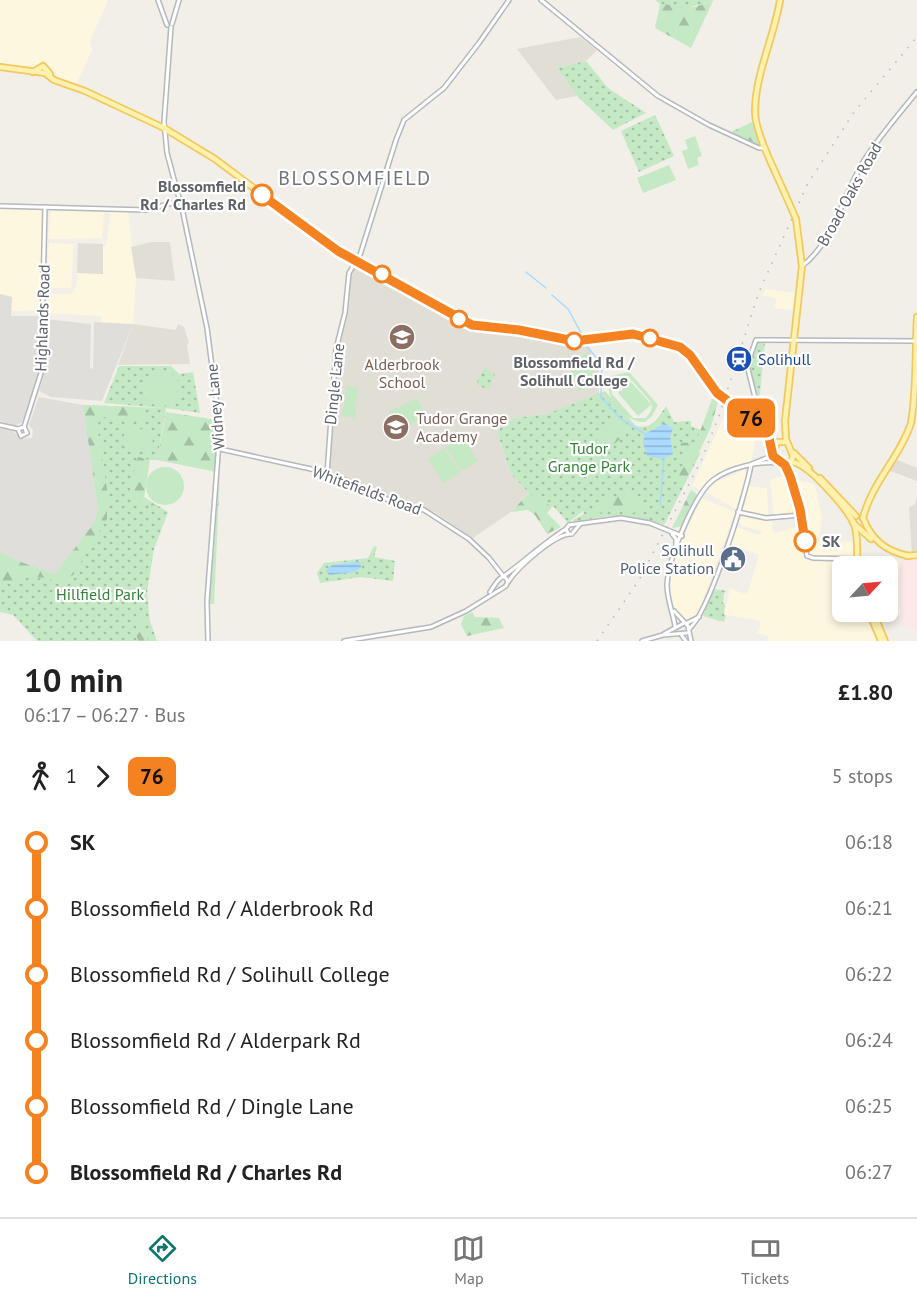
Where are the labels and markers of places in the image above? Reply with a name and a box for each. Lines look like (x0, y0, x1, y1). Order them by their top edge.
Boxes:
place label: Blossomfield Rd / Charles Rd (140, 176, 246, 214)
marker: Blossomfield Rd / Charles Rd (251, 184, 273, 206)
unlabelled marker (373, 265, 391, 283)
unlabelled marker (450, 310, 468, 328)
school or university icon: Alderbrook School (387, 322, 417, 352)
unlabelled marker (641, 329, 659, 347)
marker: Blossomfield Rd / Solihull College (565, 332, 583, 350)
station icon: Solihull (724, 344, 754, 374)
place label: Solihull (758, 349, 811, 369)
place label: Blossomfield Rd / Solihull College (514, 352, 635, 390)
place label: Alderbrook School (364, 354, 440, 392)
place label: Tudor Grange Academy (416, 408, 507, 446)
school or university icon: Tudor Grange Academy (381, 412, 411, 442)
marker: SK (794, 530, 816, 552)
place label: SK (822, 531, 840, 551)
place label: Solihull Police Station (620, 540, 714, 578)
public building icon: Solihull Police Station (718, 544, 748, 574)

